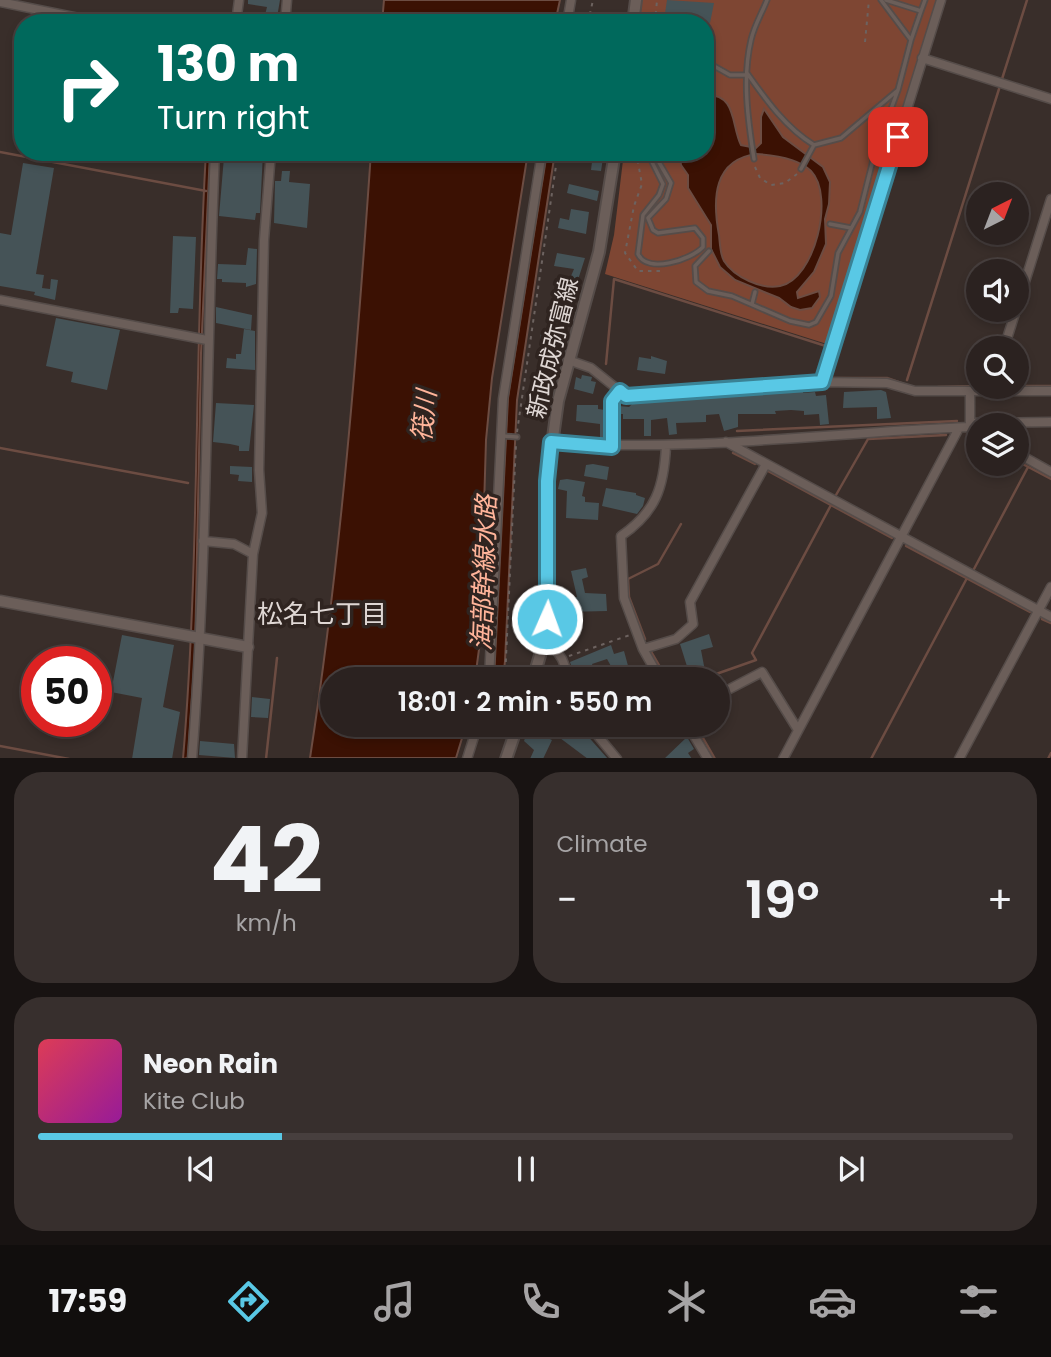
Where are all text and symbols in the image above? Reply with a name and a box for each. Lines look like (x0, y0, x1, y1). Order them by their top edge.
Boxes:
text: 130 m (157, 30, 299, 98)
icon: right (42, 42, 133, 133)
text: Turn right (157, 95, 309, 140)
pin (868, 107, 928, 167)
icon: arrive (879, 118, 917, 156)
north arrow (966, 182, 1029, 245)
map controls (966, 182, 1029, 476)
button: sound (966, 259, 1029, 322)
street label: 新政成弥富線 (519, 274, 586, 422)
button: search (966, 336, 1029, 399)
water label: 筏川 (403, 385, 445, 444)
button: layers (966, 413, 1029, 476)
water label: 海部幹線水路 (463, 492, 505, 652)
position arrow (510, 582, 584, 656)
district label: 松名七丁目 (257, 596, 387, 632)
speed limit sign: 50 (21, 646, 112, 737)
text: 18:01 · 2 min · 550 m (398, 684, 652, 720)
text: 42 (209, 796, 323, 924)
text: Climate (557, 828, 647, 860)
text: 19° (745, 863, 819, 936)
text: − (557, 873, 577, 926)
text: + (987, 873, 1013, 926)
text: km/h (236, 907, 297, 939)
text: Neon Rain (143, 1046, 278, 1082)
text: Kite Club (143, 1085, 245, 1117)
icon: previous (182, 1150, 220, 1188)
icon: pause (507, 1150, 545, 1188)
icon: next (832, 1150, 870, 1188)
icon: directions (224, 1277, 273, 1326)
icon: music (370, 1277, 419, 1326)
icon: phone (516, 1277, 565, 1326)
icon: climate (662, 1277, 711, 1326)
icon: car (808, 1277, 857, 1326)
icon: filters (954, 1277, 1003, 1326)
text: 17:59 (48, 1278, 127, 1323)

